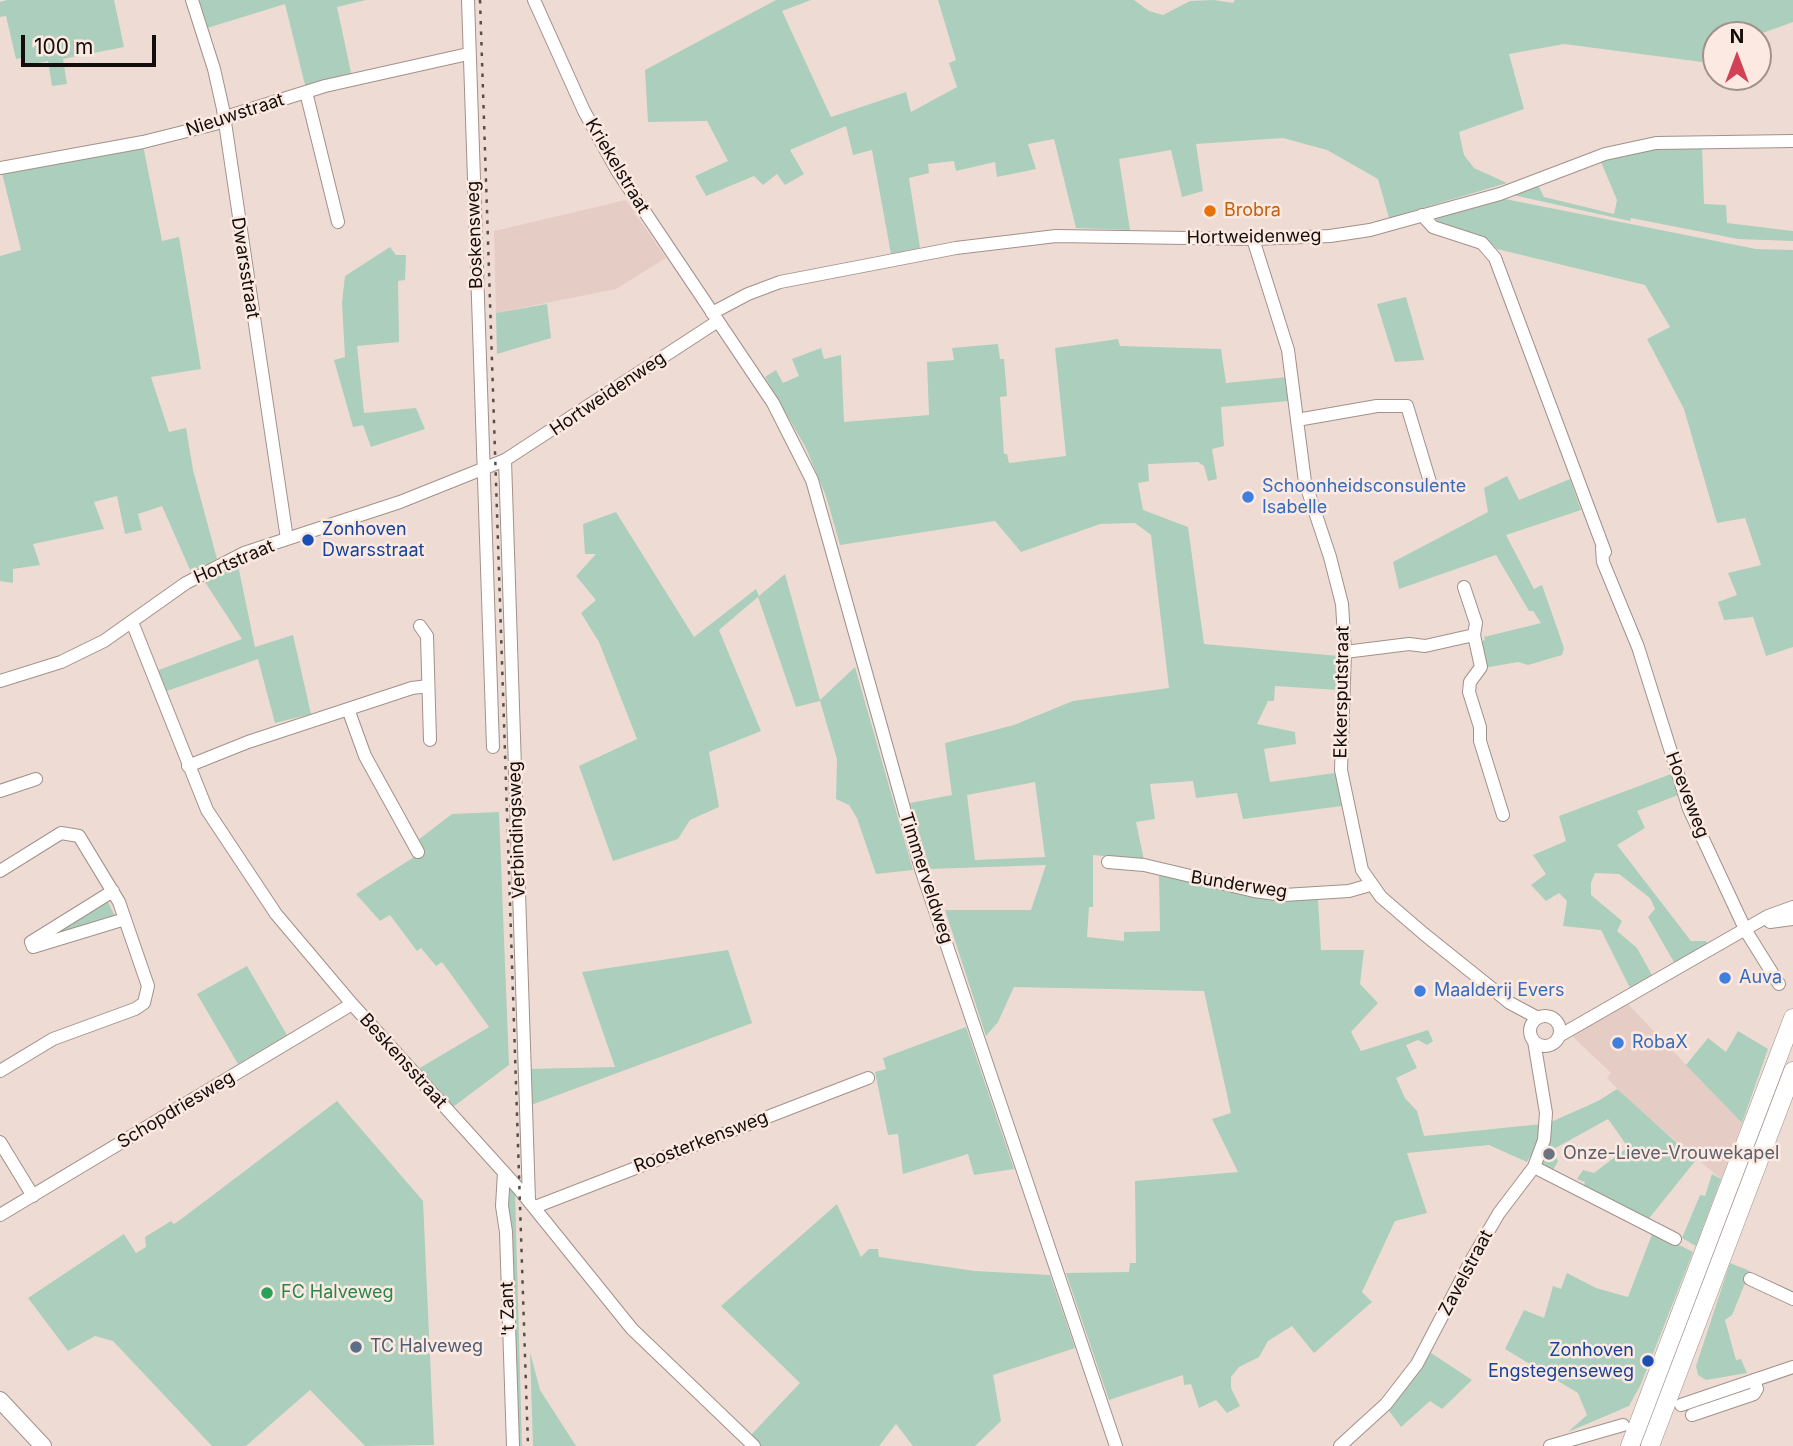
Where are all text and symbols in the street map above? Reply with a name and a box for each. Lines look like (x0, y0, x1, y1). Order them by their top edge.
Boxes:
scale bar (24, 21, 159, 65)
north arrow (1702, 21, 1772, 91)
text: N (1730, 25, 1744, 48)
text: 100 m (34, 34, 93, 59)
street label: Nieuwstraat (183, 89, 287, 141)
street label: Kriekelstraat (580, 115, 654, 217)
street label: Boskensweg (462, 181, 488, 289)
place label: Brobra (1224, 200, 1281, 222)
marker: Brobra (1202, 203, 1218, 219)
street label: Dwarsstraat (226, 216, 264, 320)
street label: Hortweidenweg (1186, 225, 1322, 249)
street label: Hortweidenweg (546, 347, 670, 441)
place label: Schoonheidsconsulente Isabelle (1262, 476, 1466, 518)
marker: Schoonheidsconsulente Isabelle (1240, 489, 1256, 505)
place label: Zonhoven Dwarsstraat (322, 519, 424, 562)
marker: Zonhoven Dwarsstraat (300, 532, 316, 548)
street label: Hortstraat (191, 535, 277, 589)
street label: Ekkersputstraat (1330, 626, 1354, 758)
street label: Hoeveweg (1661, 749, 1713, 841)
street label: Verbindingsweg (504, 761, 530, 899)
street label: Timmerveldweg (895, 810, 957, 946)
street label: Bunderweg (1189, 867, 1289, 903)
place label: Auva (1739, 967, 1782, 989)
marker: Auva (1717, 970, 1733, 986)
place label: Maalderij Evers (1434, 980, 1565, 1002)
marker: Maalderij Evers (1412, 983, 1428, 999)
street label: Beskensstraat (355, 1009, 451, 1113)
place label: RobaX (1632, 1032, 1688, 1054)
marker: RobaX (1610, 1035, 1626, 1051)
street label: Schopdriesweg (114, 1067, 238, 1153)
street label: Roosterkensweg (631, 1107, 771, 1177)
place label: Onze-Lieve-Vrouwekapel (1563, 1143, 1779, 1165)
marker: Onze-Lieve-Vrouwekapel (1541, 1146, 1557, 1162)
street label: Zavelstraat (1434, 1226, 1498, 1320)
street label: 't Zant (496, 1281, 520, 1337)
place label: FC Halveweg (281, 1282, 394, 1304)
marker: FC Halveweg (259, 1285, 275, 1301)
place label: TC Halveweg (370, 1336, 483, 1358)
marker: TC Halveweg (348, 1339, 364, 1355)
place label: Zonhoven Engstegenseweg (1488, 1340, 1634, 1382)
marker: Zonhoven Engstegenseweg (1640, 1353, 1656, 1369)

